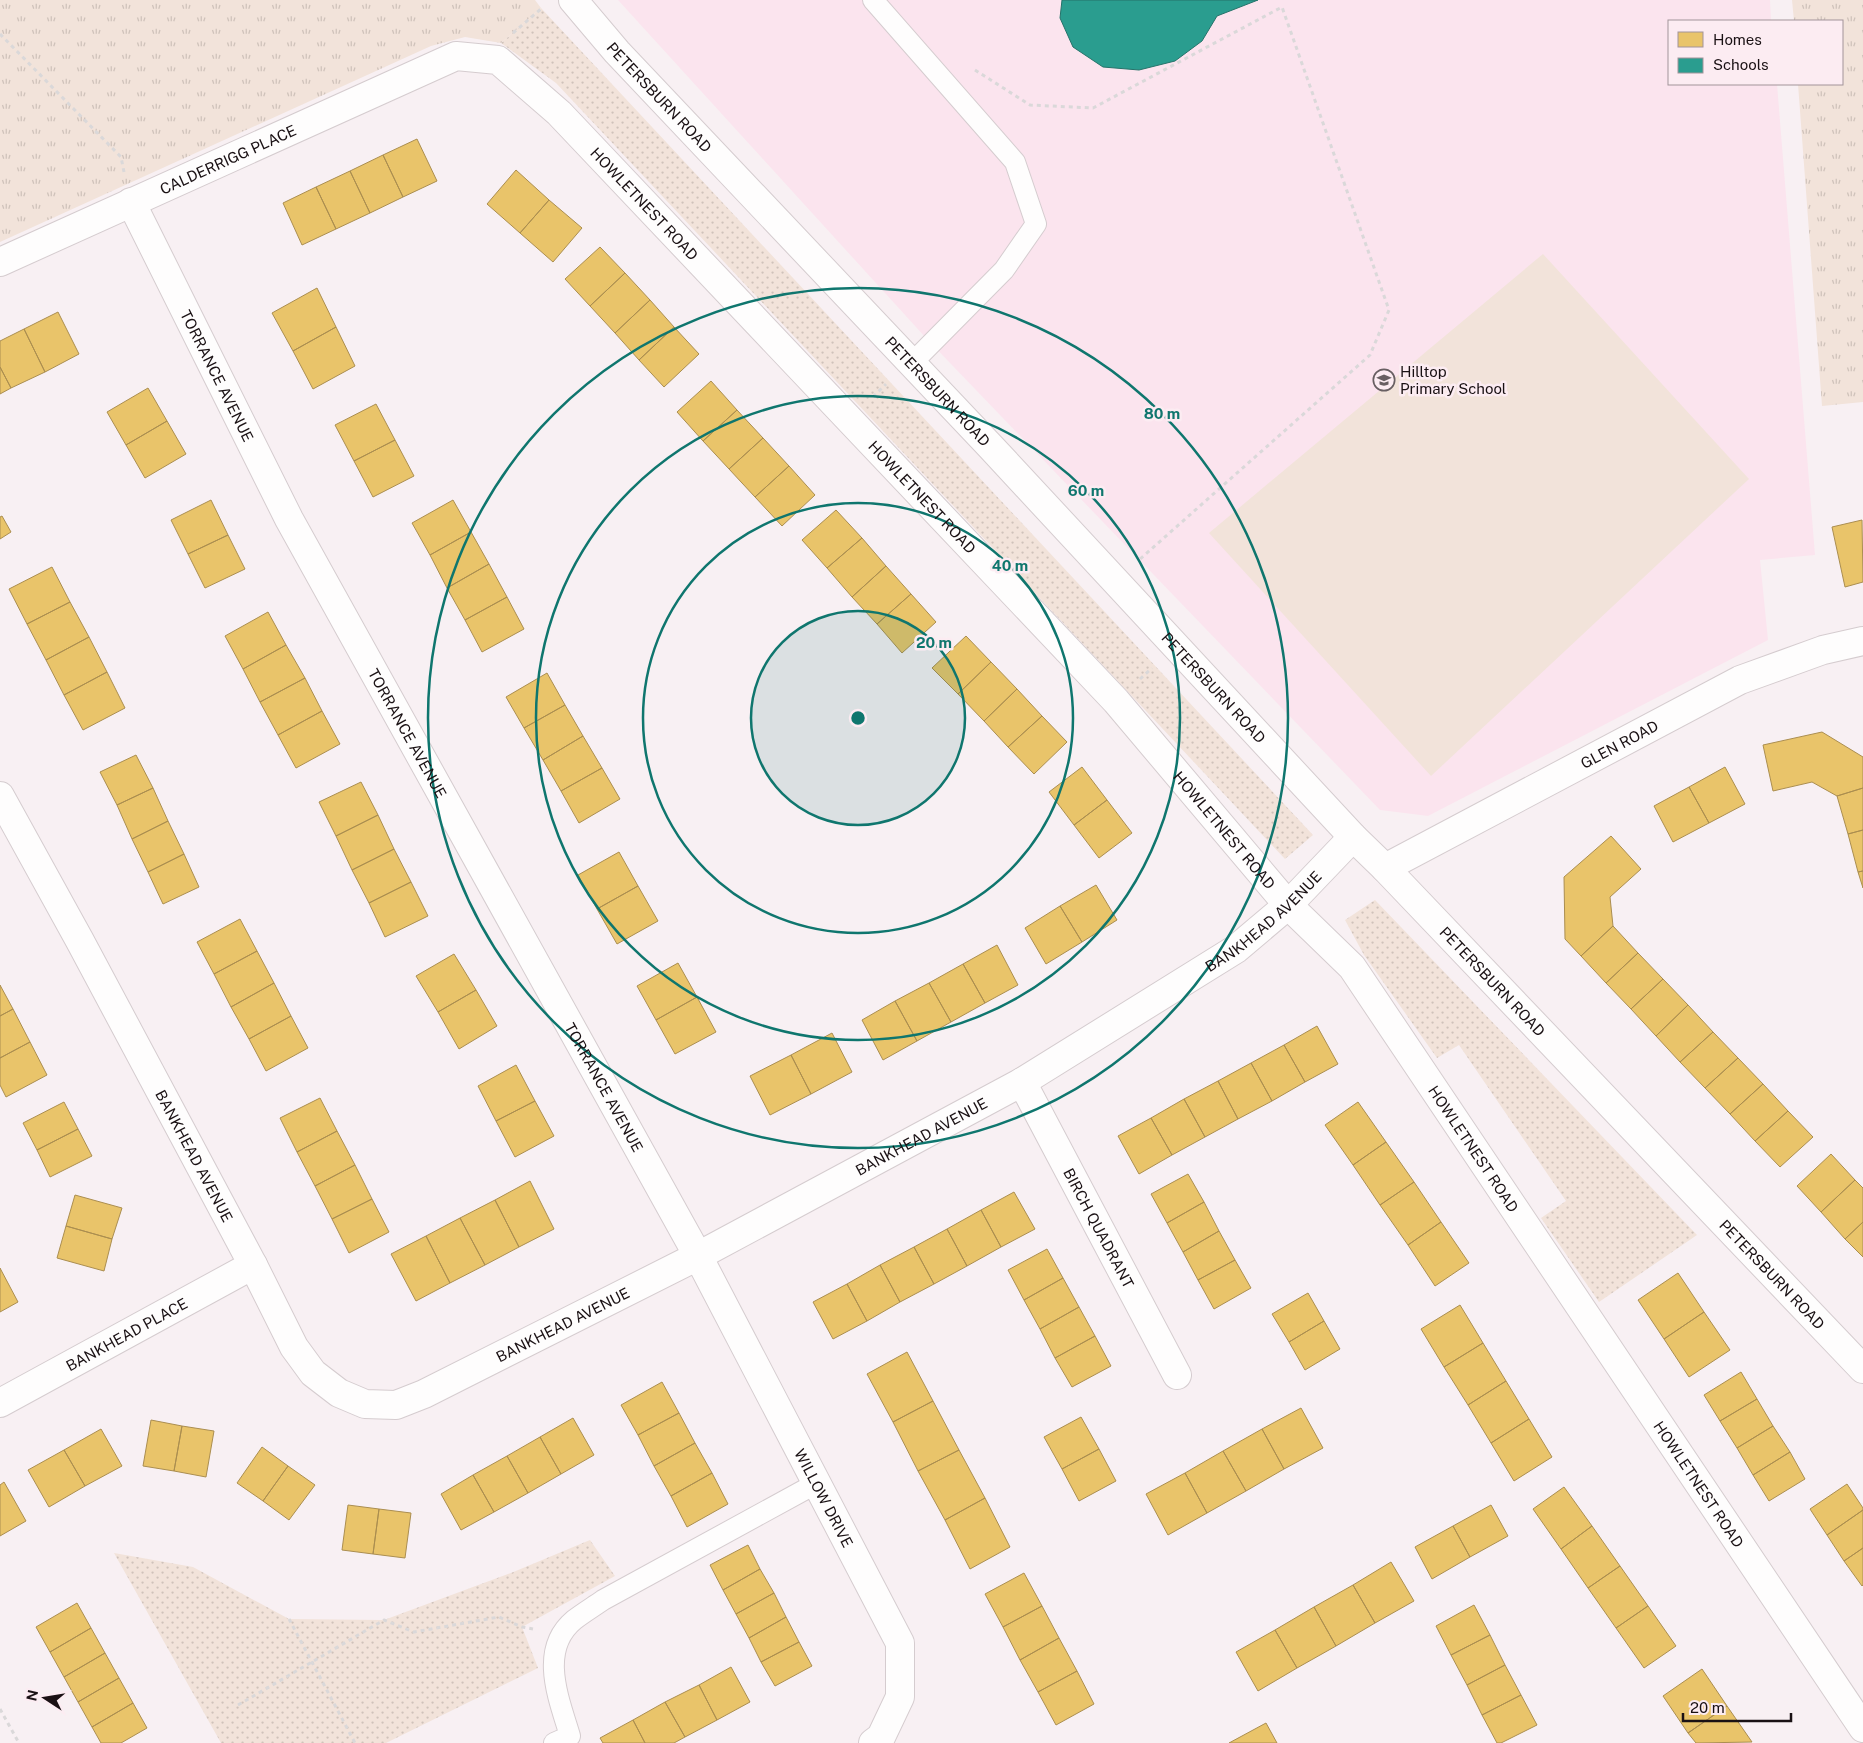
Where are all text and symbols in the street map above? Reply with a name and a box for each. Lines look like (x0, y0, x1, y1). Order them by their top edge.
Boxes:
legend (1668, 20, 1843, 85)
text: Homes (1713, 31, 1762, 48)
street label: PETERSBURN ROAD (604, 39, 715, 155)
text: Schools (1713, 56, 1769, 73)
street label: CALDERRIGG PLACE (157, 121, 299, 197)
street label: HOWLETNEST ROAD (588, 144, 702, 263)
street label: TORRANCE AVENUE (178, 307, 257, 444)
street label: PETERSBURN ROAD (882, 333, 994, 449)
place label: Hilltop Primary School (1400, 363, 1506, 397)
school or university icon: Hilltop Primary School (1372, 368, 1396, 392)
text: 80 m (1144, 405, 1180, 422)
street label: HOWLETNEST ROAD (865, 437, 980, 556)
text: 60 m (1068, 482, 1104, 499)
text: 40 m (992, 557, 1028, 574)
street label: PETERSBURN ROAD (1159, 629, 1269, 746)
text: 20 m (916, 634, 952, 651)
street label: TORRANCE AVENUE (365, 666, 450, 801)
centre of rings (849, 709, 867, 727)
street label: GLEN ROAD (1577, 716, 1661, 772)
street label: HOWLETNEST ROAD (1170, 768, 1279, 892)
street label: BANKHEAD AVENUE (1202, 867, 1325, 975)
street label: PETERSBURN ROAD (1437, 923, 1549, 1039)
street label: TORRANCE AVENUE (562, 1020, 647, 1155)
street label: HOWLETNEST ROAD (1426, 1082, 1522, 1215)
street label: BANKHEAD AVENUE (152, 1087, 237, 1225)
street label: BANKHEAD AVENUE (852, 1094, 990, 1178)
street label: BIRCH QUADRANT (1061, 1165, 1138, 1291)
street label: PETERSBURN ROAD (1716, 1216, 1828, 1332)
street label: BANKHEAD AVENUE (493, 1284, 632, 1365)
street label: BANKHEAD PLACE (63, 1294, 190, 1374)
street label: HOWLETNEST ROAD (1651, 1418, 1748, 1550)
street label: WILLOW DRIVE (792, 1446, 857, 1550)
north arrow (20, 1673, 70, 1723)
text: N (23, 1688, 41, 1702)
scale bar (1683, 1690, 1790, 1722)
text: 20 m (1690, 1699, 1725, 1716)

